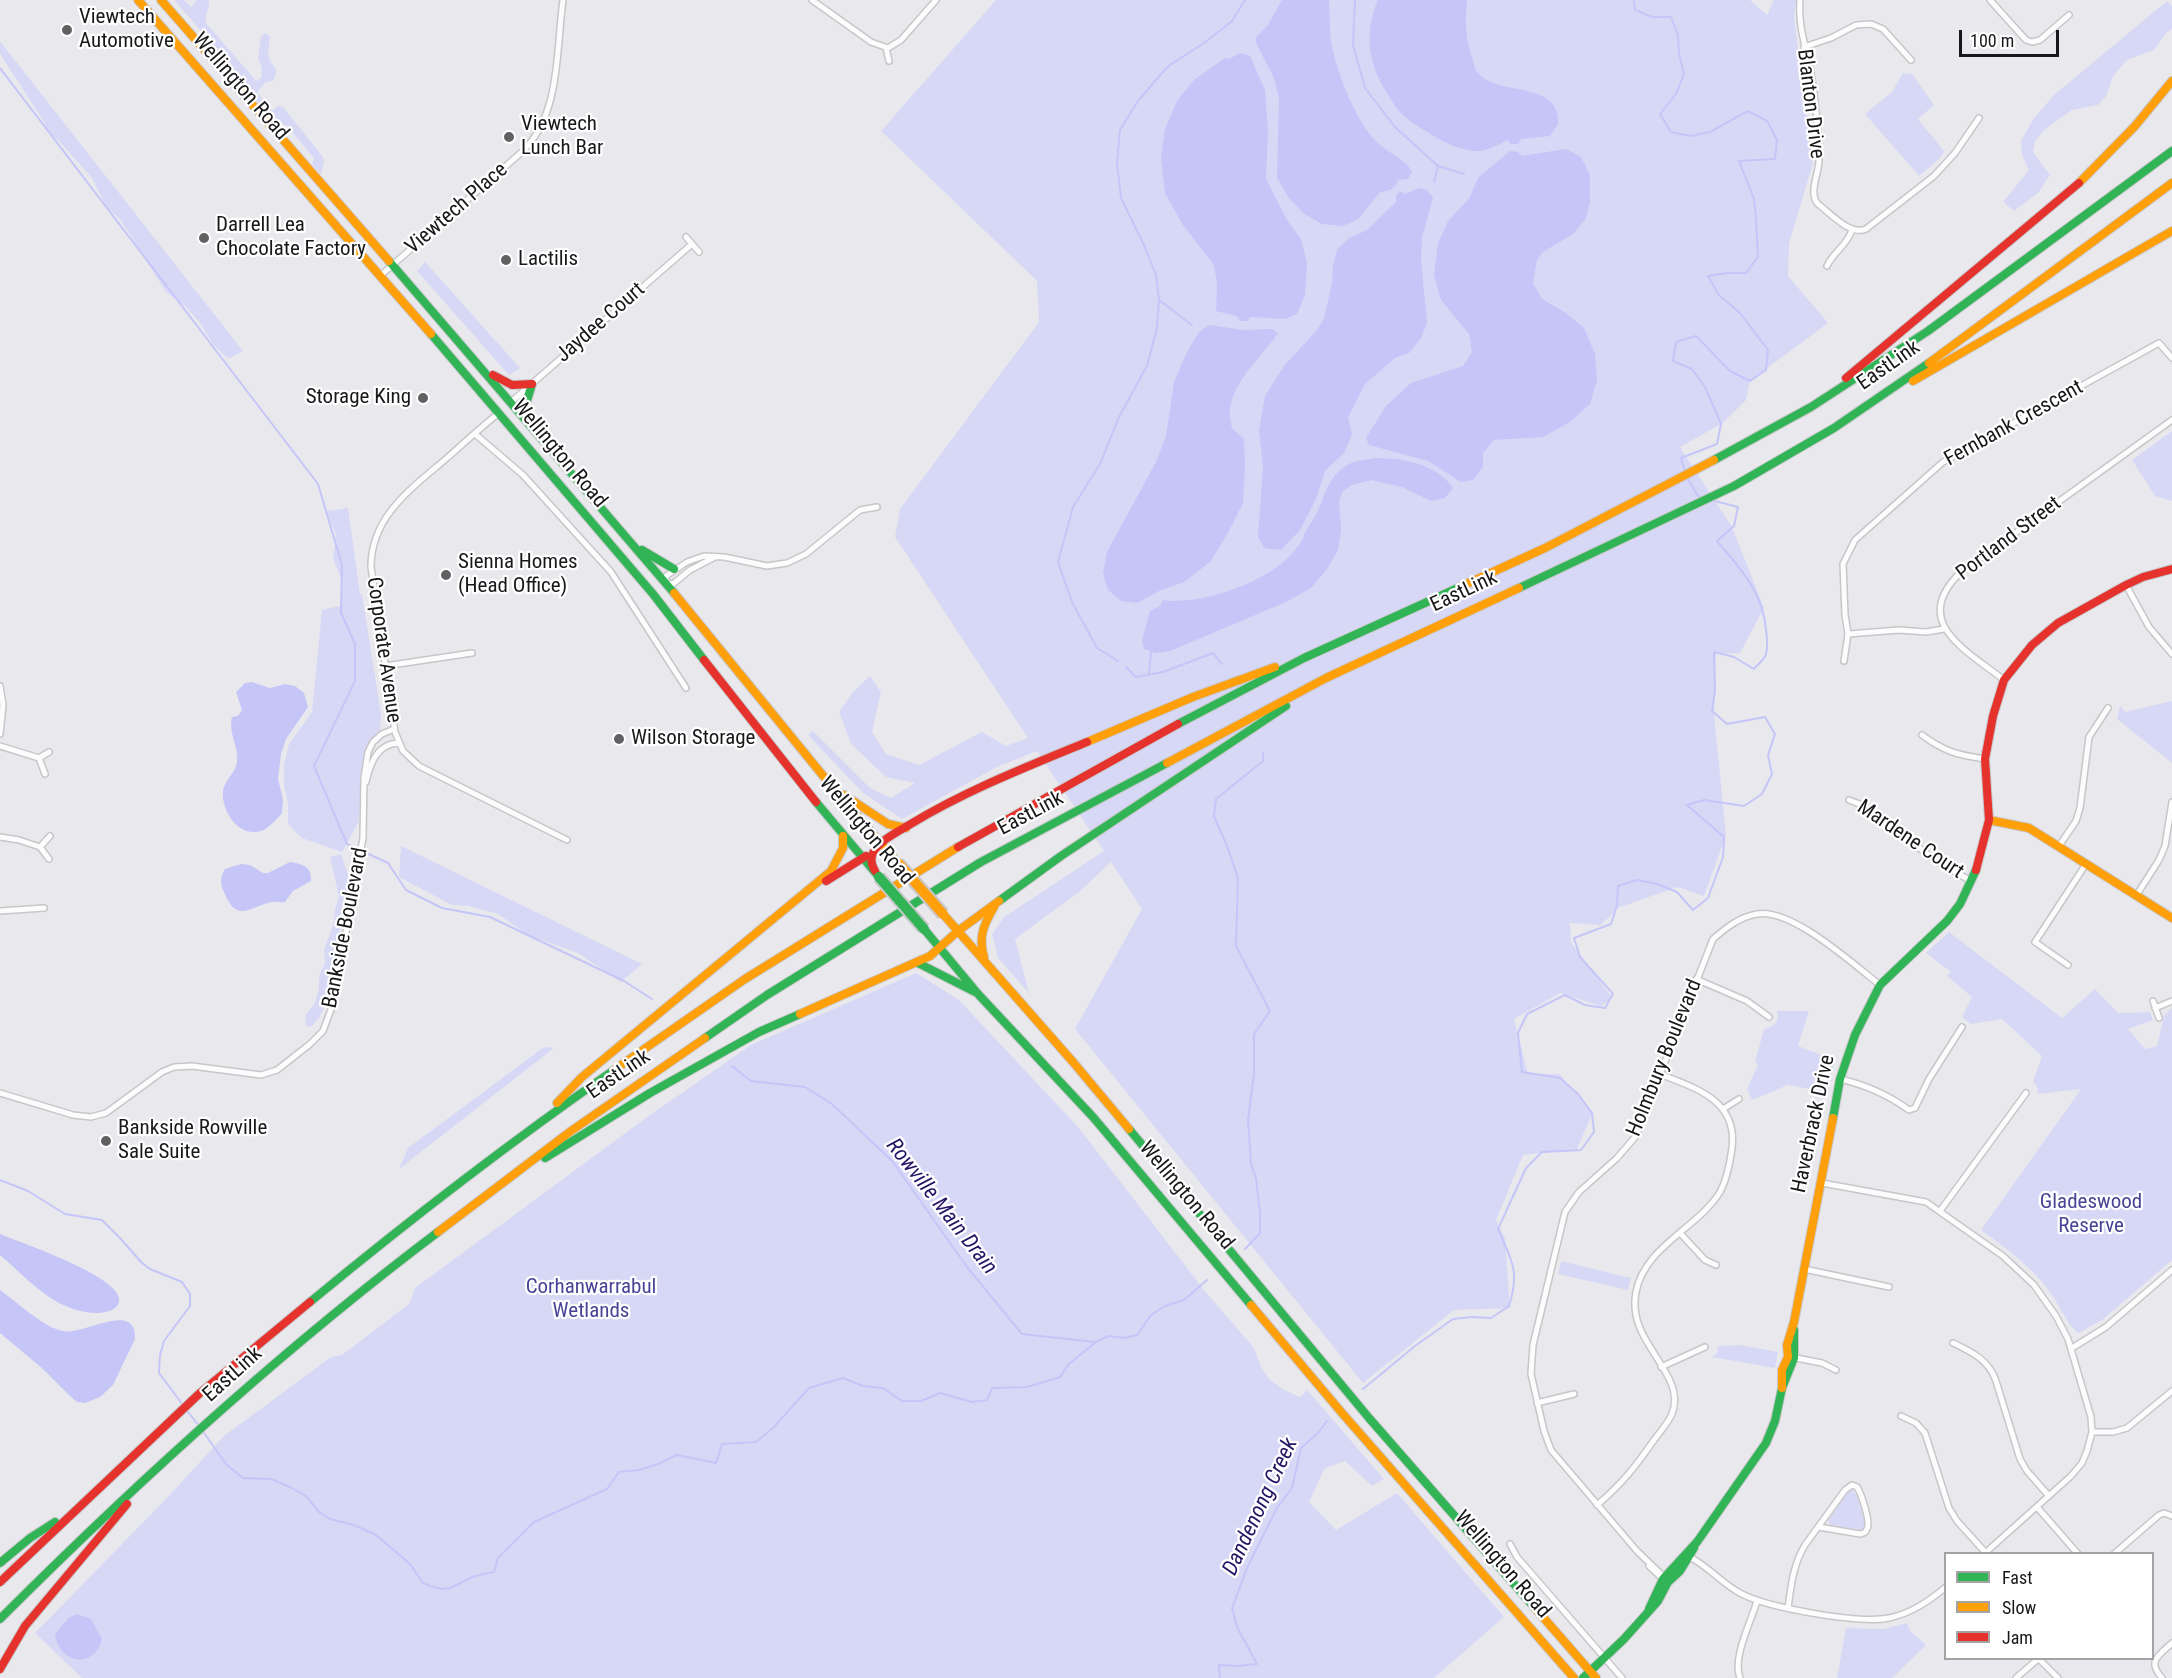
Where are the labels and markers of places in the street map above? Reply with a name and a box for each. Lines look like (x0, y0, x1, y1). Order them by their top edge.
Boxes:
place label: Viewtech Automotive (79, 5, 174, 55)
marker: Viewtech Automotive (60, 23, 74, 37)
place label: Viewtech Lunch Bar (521, 112, 603, 162)
marker: Viewtech Lunch Bar (502, 130, 516, 144)
place label: Darrell Lea Chocolate Factory (216, 213, 366, 263)
marker: Darrell Lea Chocolate Factory (197, 231, 211, 245)
place label: Lactilis (518, 247, 578, 273)
marker: Lactilis (499, 253, 513, 267)
place label: Storage King (306, 385, 411, 411)
marker: Storage King (416, 391, 430, 405)
place label: Sienna Homes (Head Office) (458, 550, 578, 600)
marker: Sienna Homes (Head Office) (439, 568, 453, 582)
place label: Wilson Storage (631, 726, 755, 752)
marker: Wilson Storage (612, 732, 626, 746)
place label: Bankside Rowville Sale Suite (118, 1116, 267, 1166)
marker: Bankside Rowville Sale Suite (99, 1134, 113, 1148)

